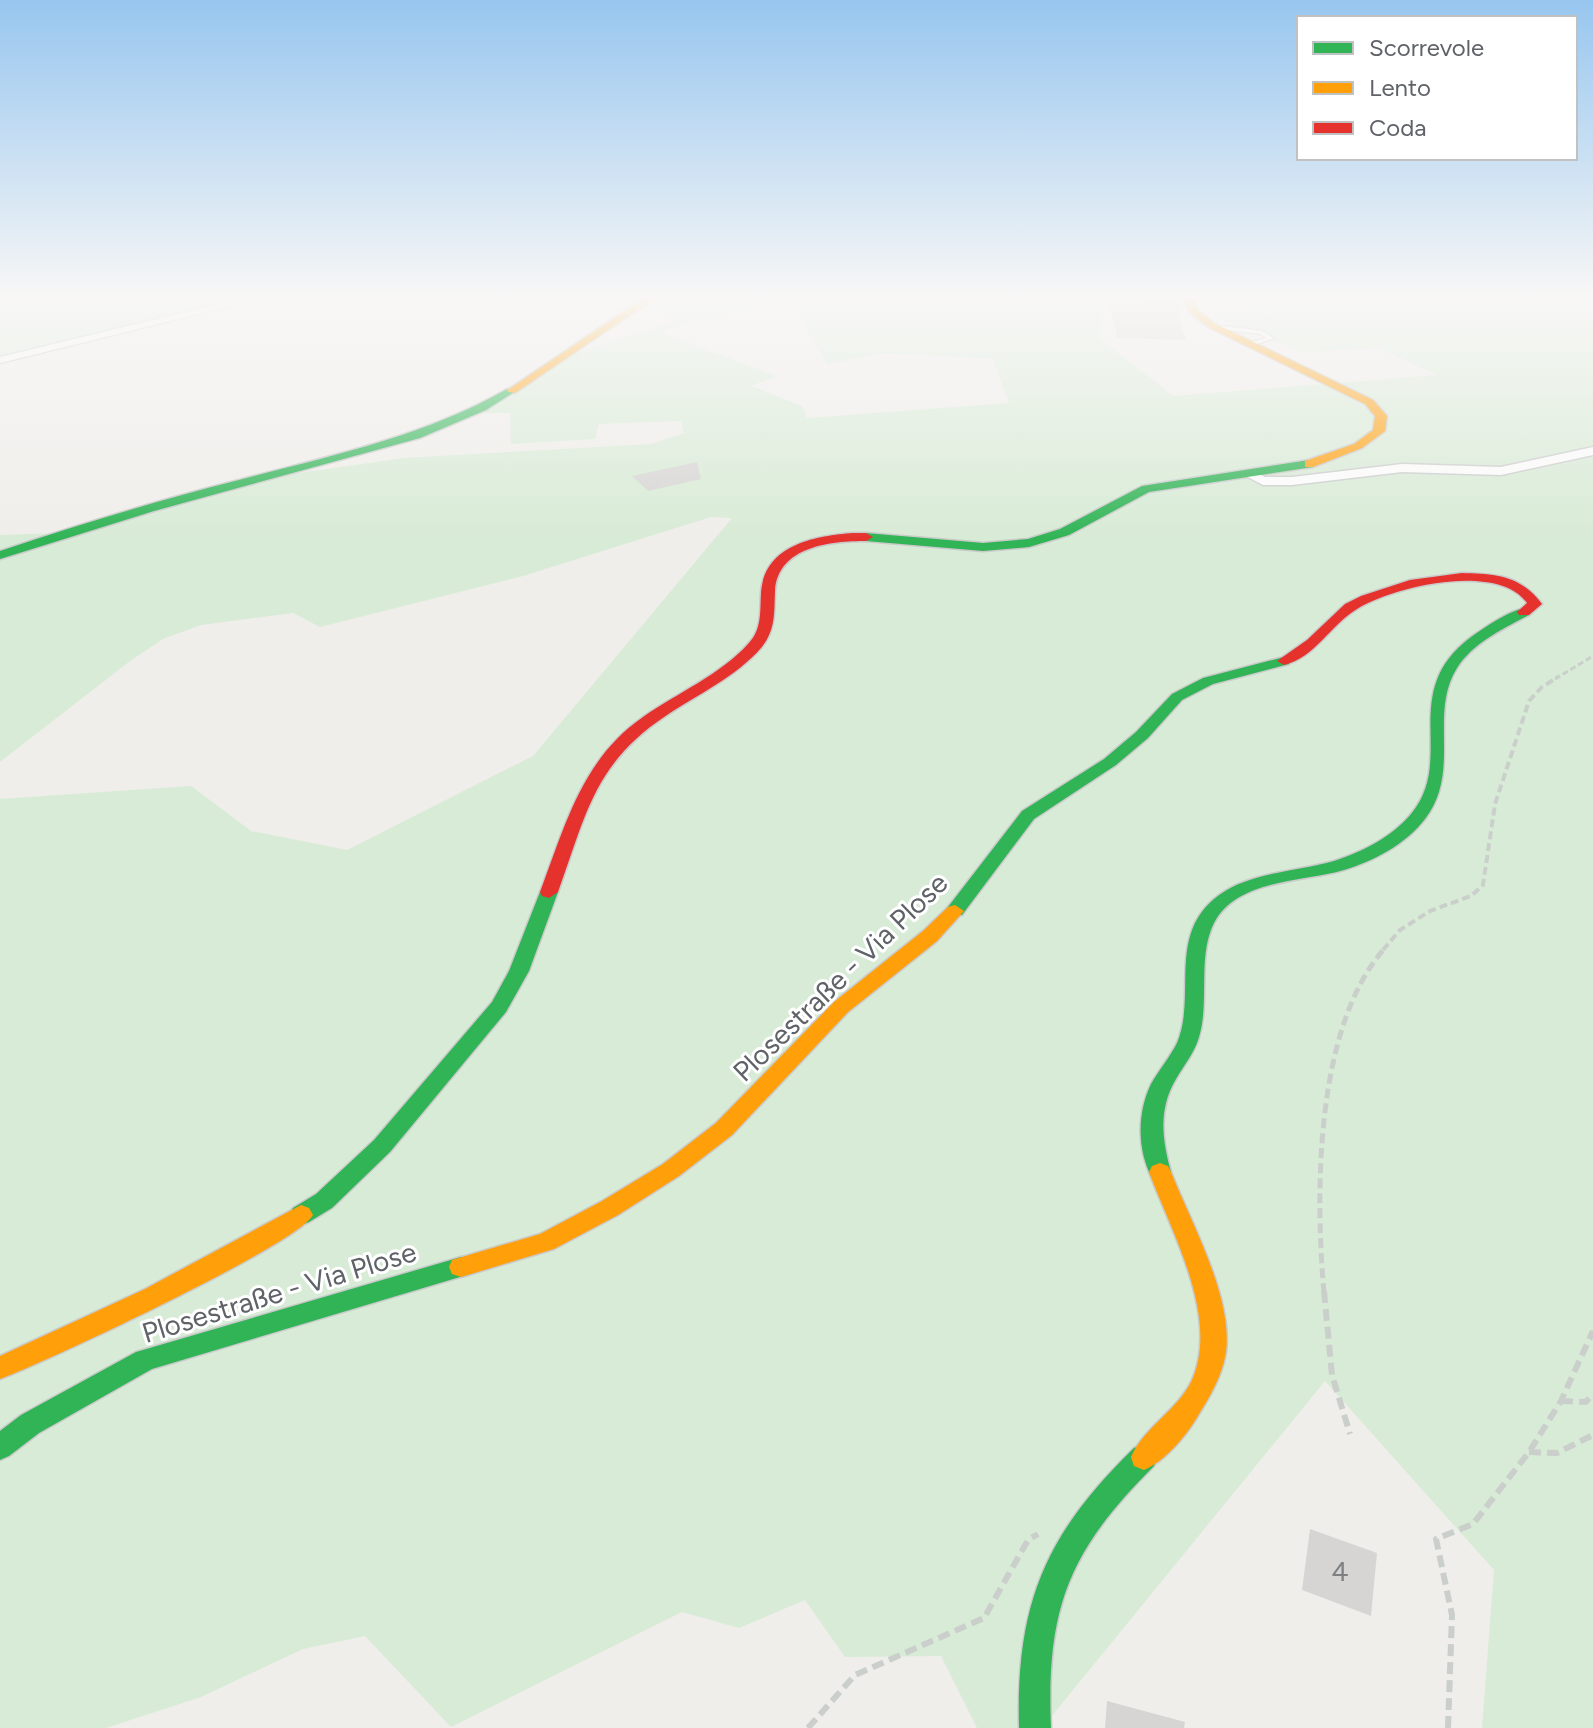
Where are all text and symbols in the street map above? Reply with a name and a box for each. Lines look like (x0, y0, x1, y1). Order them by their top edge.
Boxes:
legend (1297, 16, 1577, 160)
text: Scorrevole (1369, 33, 1484, 62)
text: Lento (1369, 73, 1431, 102)
text: Coda (1369, 113, 1427, 142)
street label: Plosestraße - Via Plose (726, 866, 954, 1088)
street label: Plosestraße - Via Plose (138, 1234, 420, 1350)
house number: 4 (1331, 1554, 1349, 1588)

